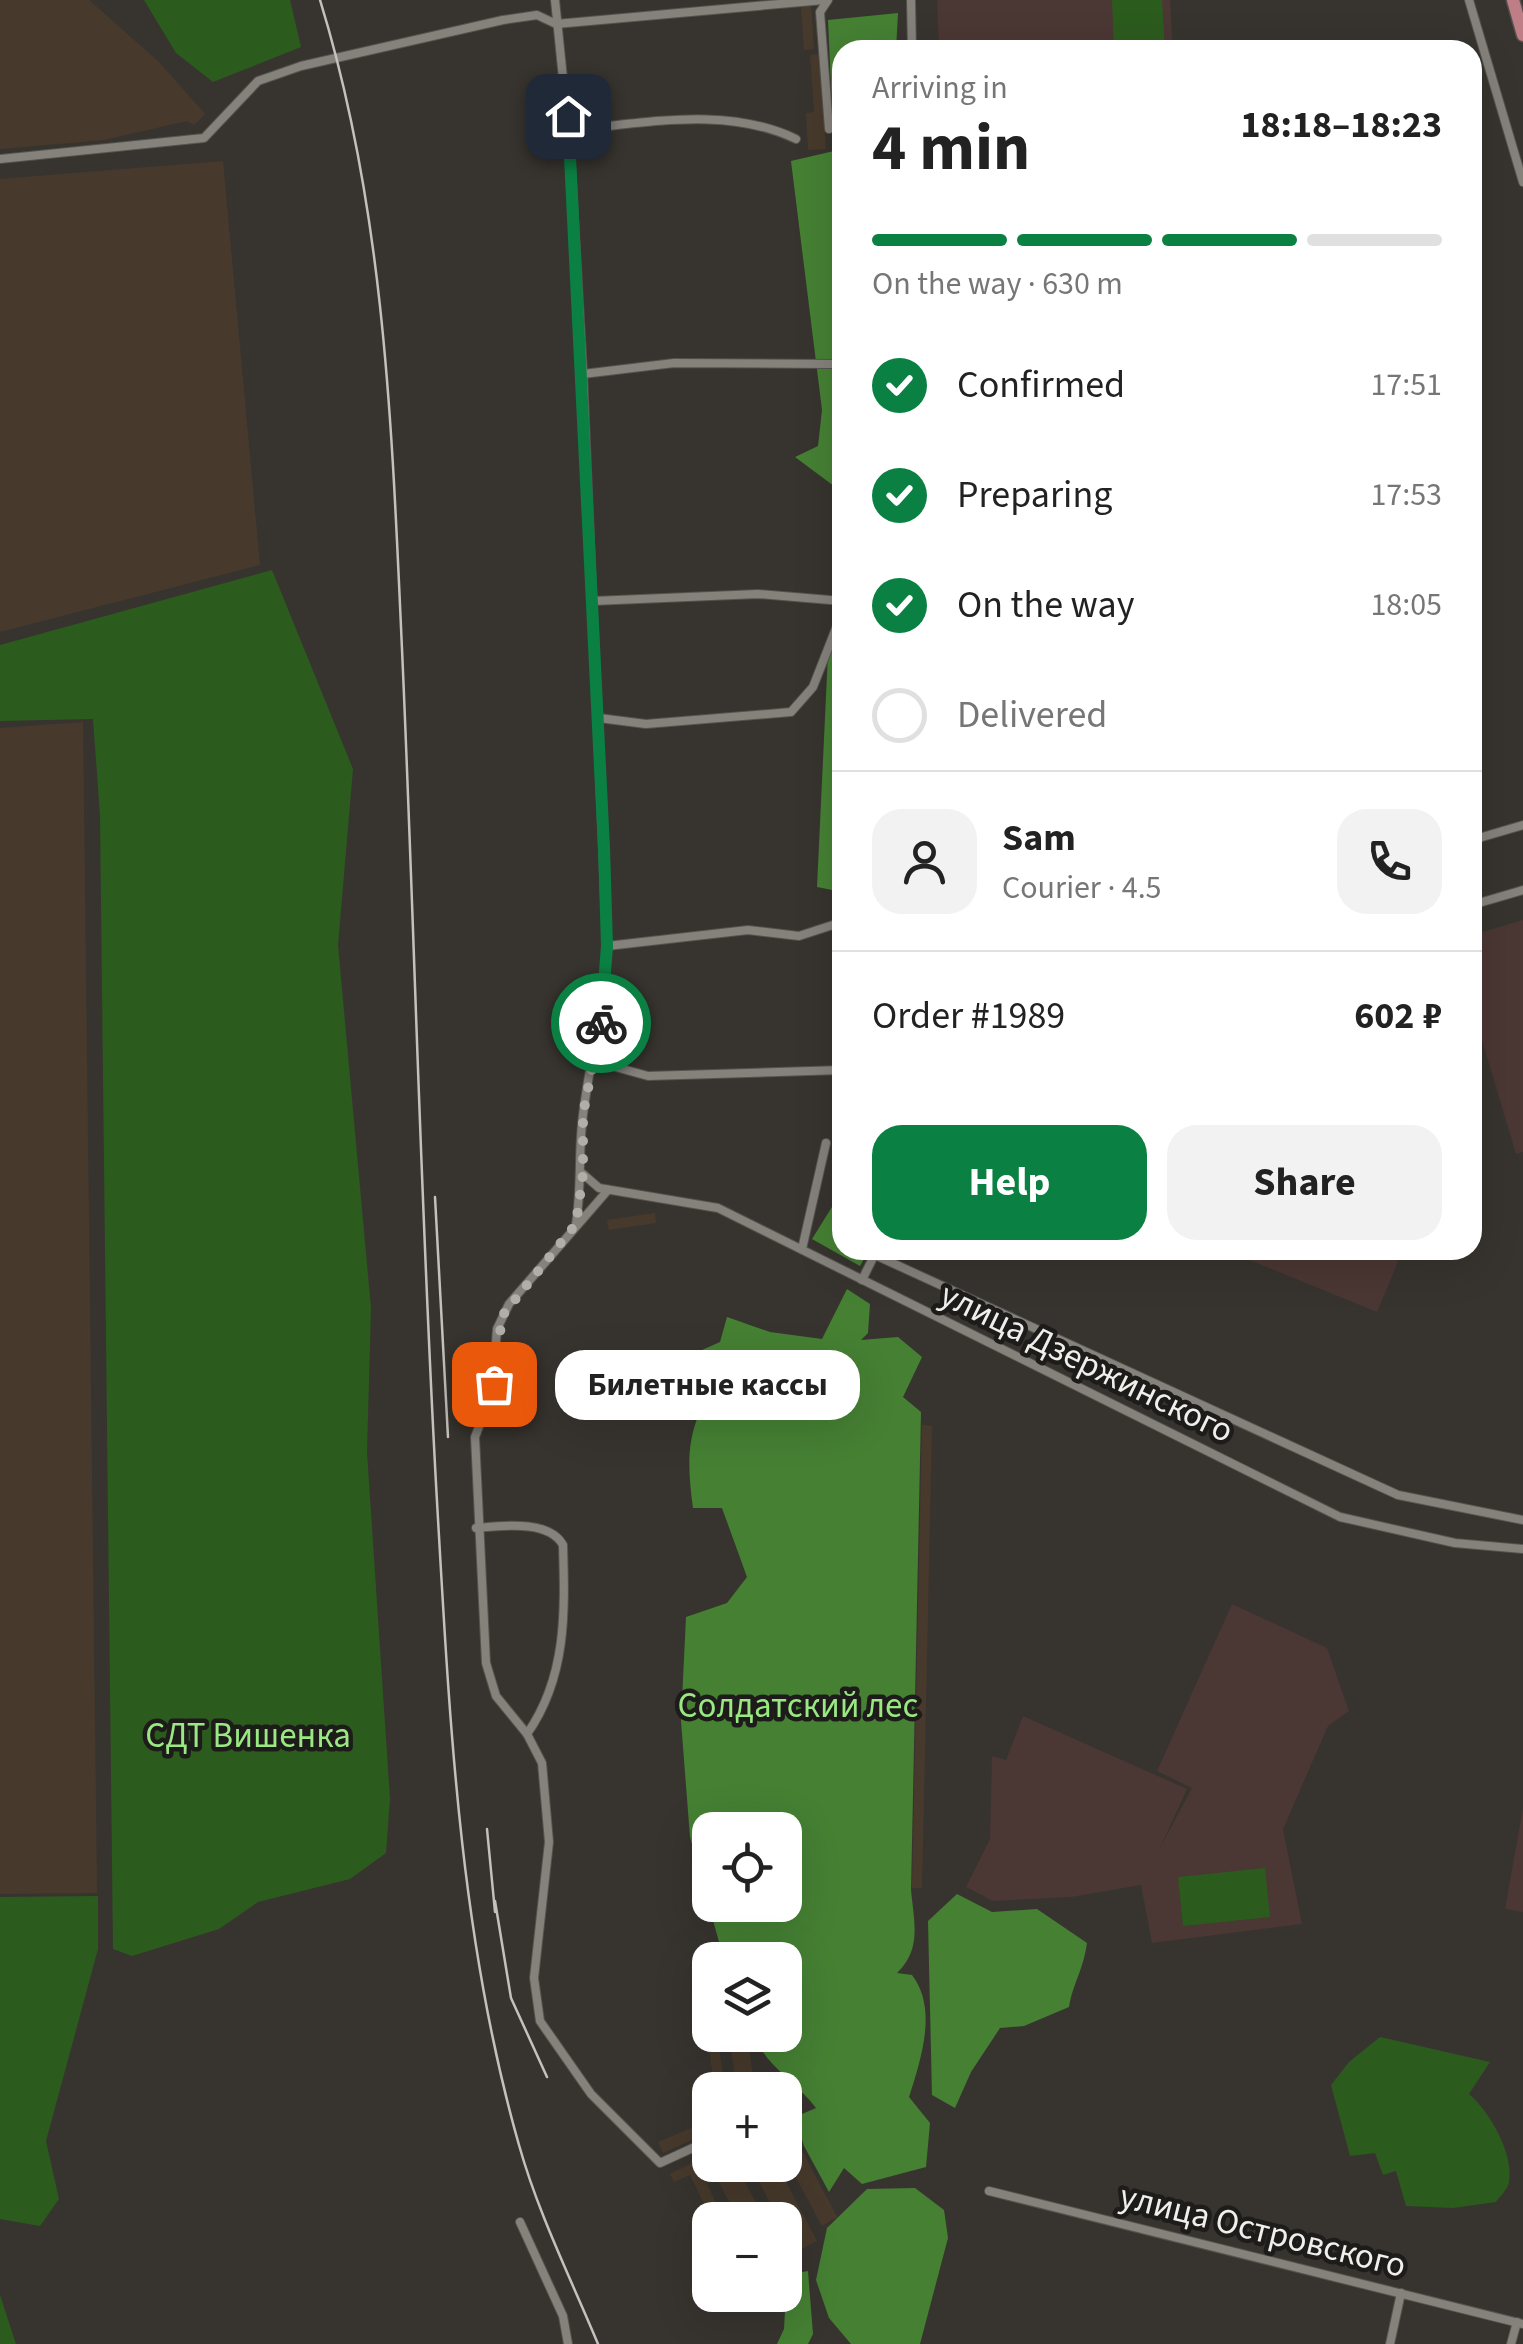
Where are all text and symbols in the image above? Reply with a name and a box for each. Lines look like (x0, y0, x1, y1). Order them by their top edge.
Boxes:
text: Arriving in (872, 65, 1008, 111)
pin (526, 74, 611, 159)
icon: home (541, 89, 596, 144)
text: 18:18–18:23 (1240, 98, 1442, 152)
text: 4 min (872, 102, 1030, 195)
text: On the way · 630 m (872, 261, 1123, 307)
icon: check (872, 358, 927, 413)
text: Confirmed (957, 358, 1125, 412)
text: 17:51 (1370, 362, 1442, 408)
icon: check (872, 468, 927, 523)
text: Preparing (957, 468, 1112, 522)
text: 17:53 (1370, 472, 1442, 518)
icon: check (872, 578, 927, 633)
text: On the way (957, 578, 1134, 632)
text: 18:05 (1370, 582, 1442, 628)
text: Delivered (957, 688, 1107, 742)
button: person (872, 809, 977, 914)
button: phone (1337, 809, 1442, 914)
text: Sam (1002, 811, 1076, 865)
text: Courier · 4.5 (1002, 865, 1162, 911)
courier (551, 973, 651, 1073)
text: Order #1989 (872, 989, 1065, 1043)
text: 602 ₽ (1354, 989, 1442, 1043)
icon: bike (574, 996, 629, 1051)
button: Help (872, 1125, 1147, 1240)
button: Share (1167, 1125, 1442, 1240)
street label: улица Дзержинского (931, 1270, 1242, 1456)
pin (452, 1342, 537, 1427)
callout: Билетные кассы (554, 1349, 859, 1419)
icon: bag (467, 1357, 522, 1412)
text: Билетные кассы (587, 1362, 828, 1408)
park label: Солдатский лес (678, 1681, 918, 1731)
park label: СДТ Вишенка (145, 1711, 351, 1761)
map controls (692, 1812, 802, 2312)
button: locate (692, 1812, 802, 1922)
button: layers (692, 1942, 802, 2052)
button: + (692, 2072, 802, 2182)
street label: улица Островского (1114, 2171, 1411, 2291)
button: − (692, 2202, 802, 2312)

